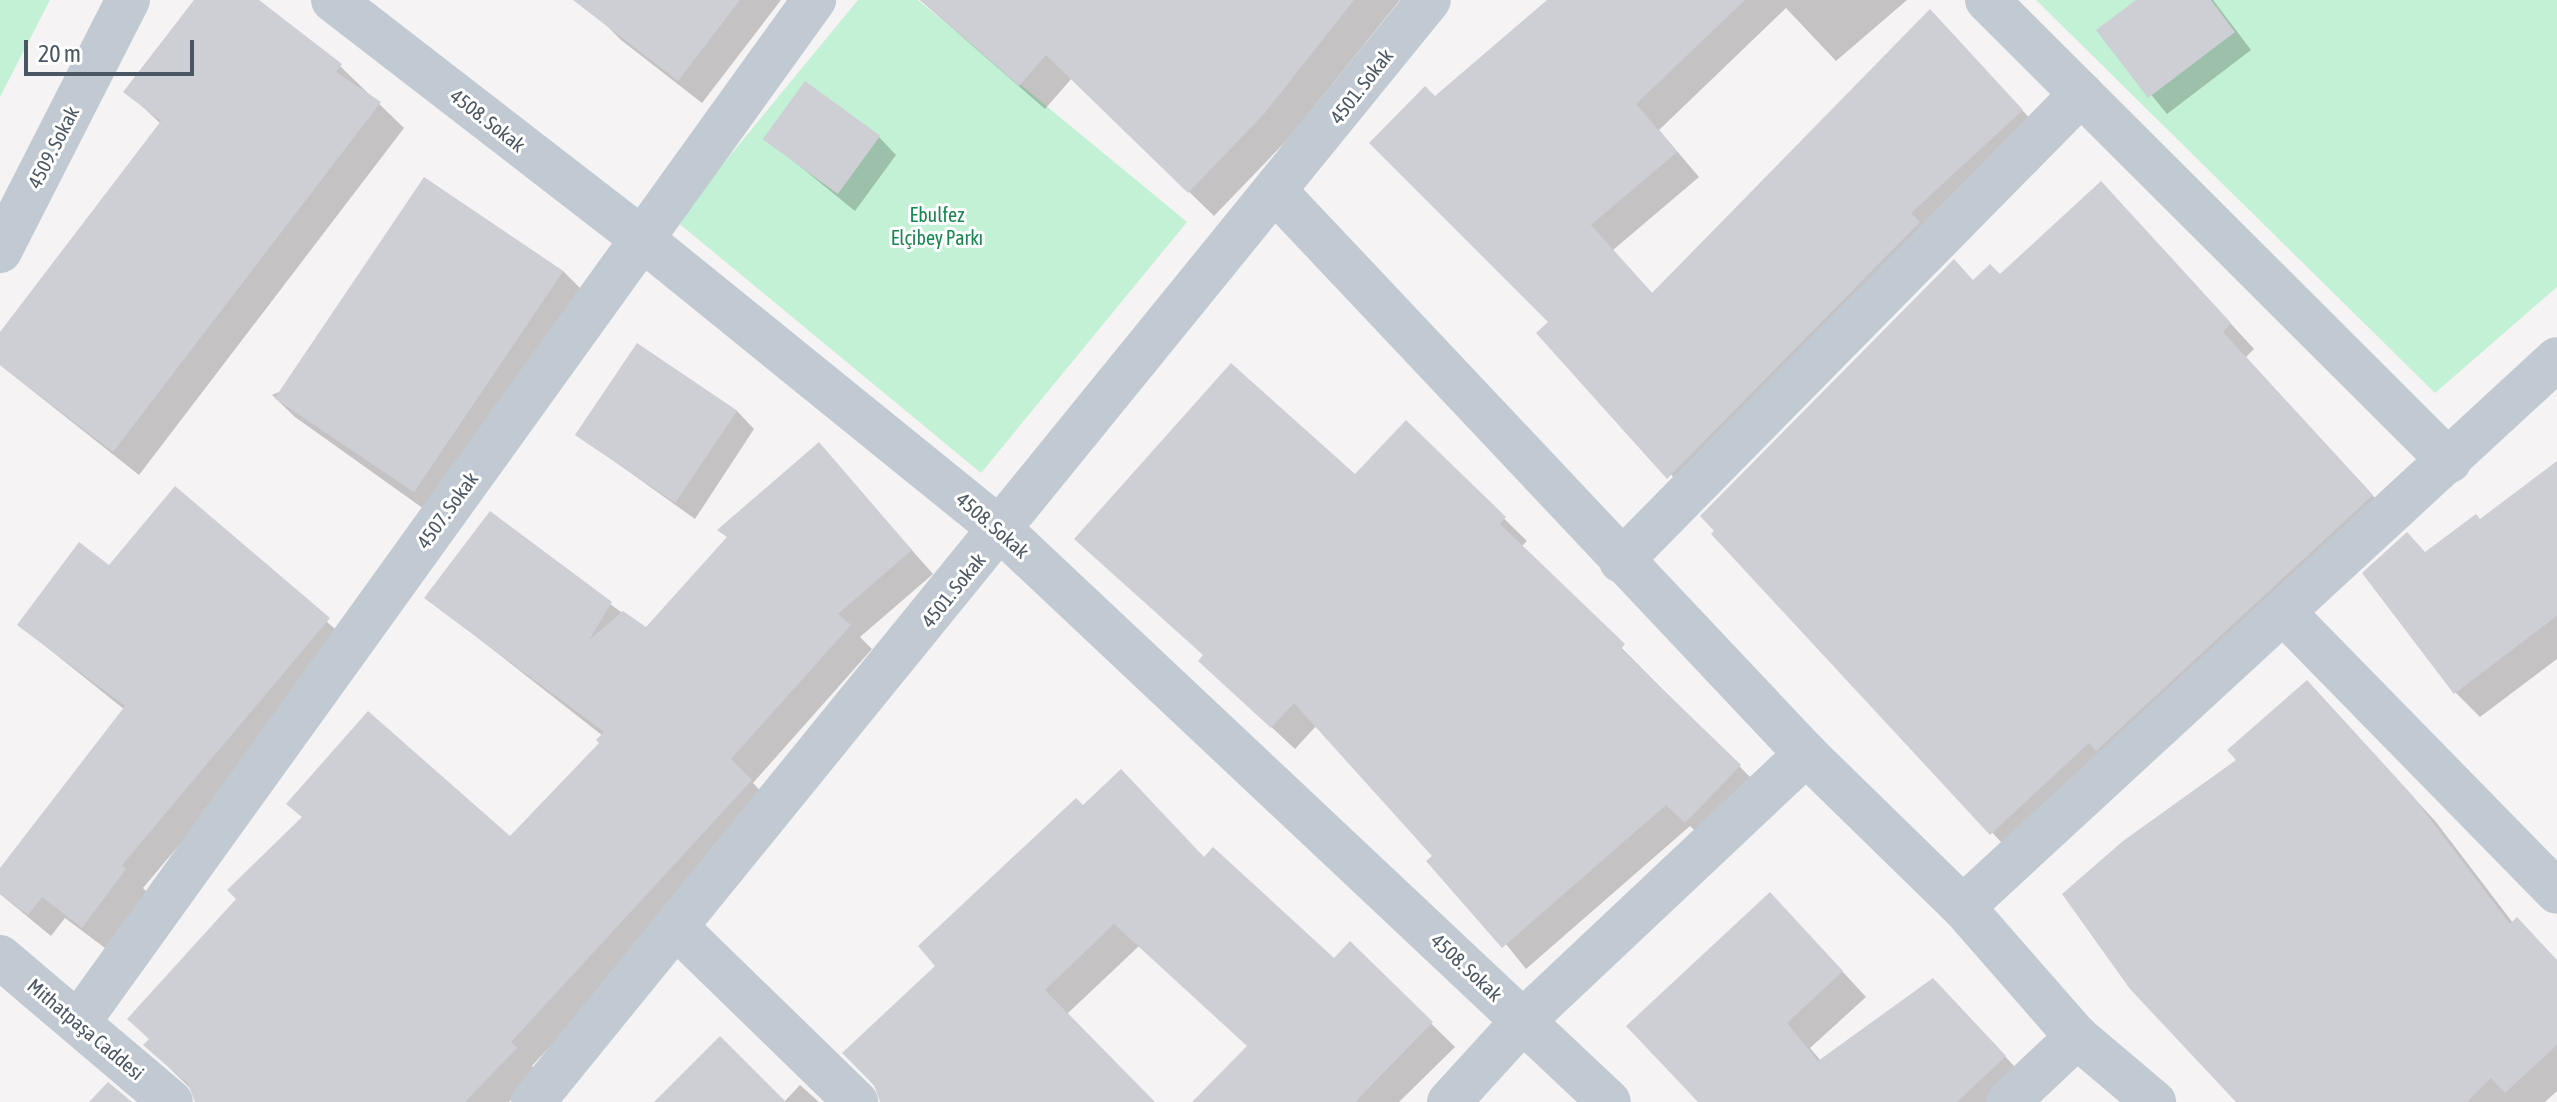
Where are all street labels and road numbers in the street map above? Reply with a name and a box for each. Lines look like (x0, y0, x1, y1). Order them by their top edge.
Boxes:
street label: 4501. Sokak (1324, 44, 1398, 128)
street label: 4508. Sokak (446, 83, 530, 157)
street label: 4509. Sokak (22, 102, 84, 192)
street label: 4507. Sokak (411, 467, 483, 553)
street label: 4508. Sokak (952, 487, 1034, 563)
street label: 4501. Sokak (916, 548, 990, 632)
street label: 4508. Sokak (1426, 928, 1508, 1006)
street label: Mithatpaşa Caddesi (23, 973, 149, 1085)

